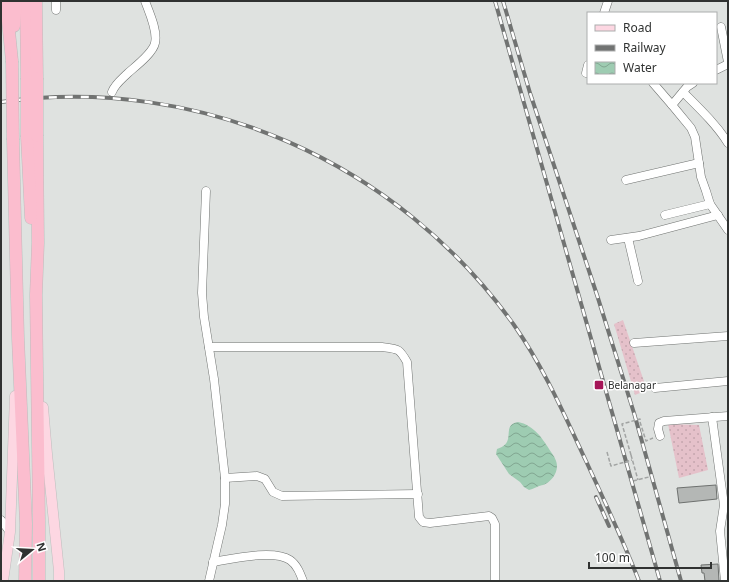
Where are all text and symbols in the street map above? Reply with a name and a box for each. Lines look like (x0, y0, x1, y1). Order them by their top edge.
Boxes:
legend (587, 12, 717, 84)
text: Road (623, 19, 652, 36)
text: Railway (623, 39, 667, 56)
text: Water (623, 59, 657, 76)
place label: Belanagar (608, 378, 656, 392)
marker: Belanagar (593, 379, 605, 391)
north arrow (12, 530, 52, 570)
text: N (33, 540, 51, 553)
scale bar (589, 544, 711, 570)
text: 100 m (595, 549, 630, 566)

